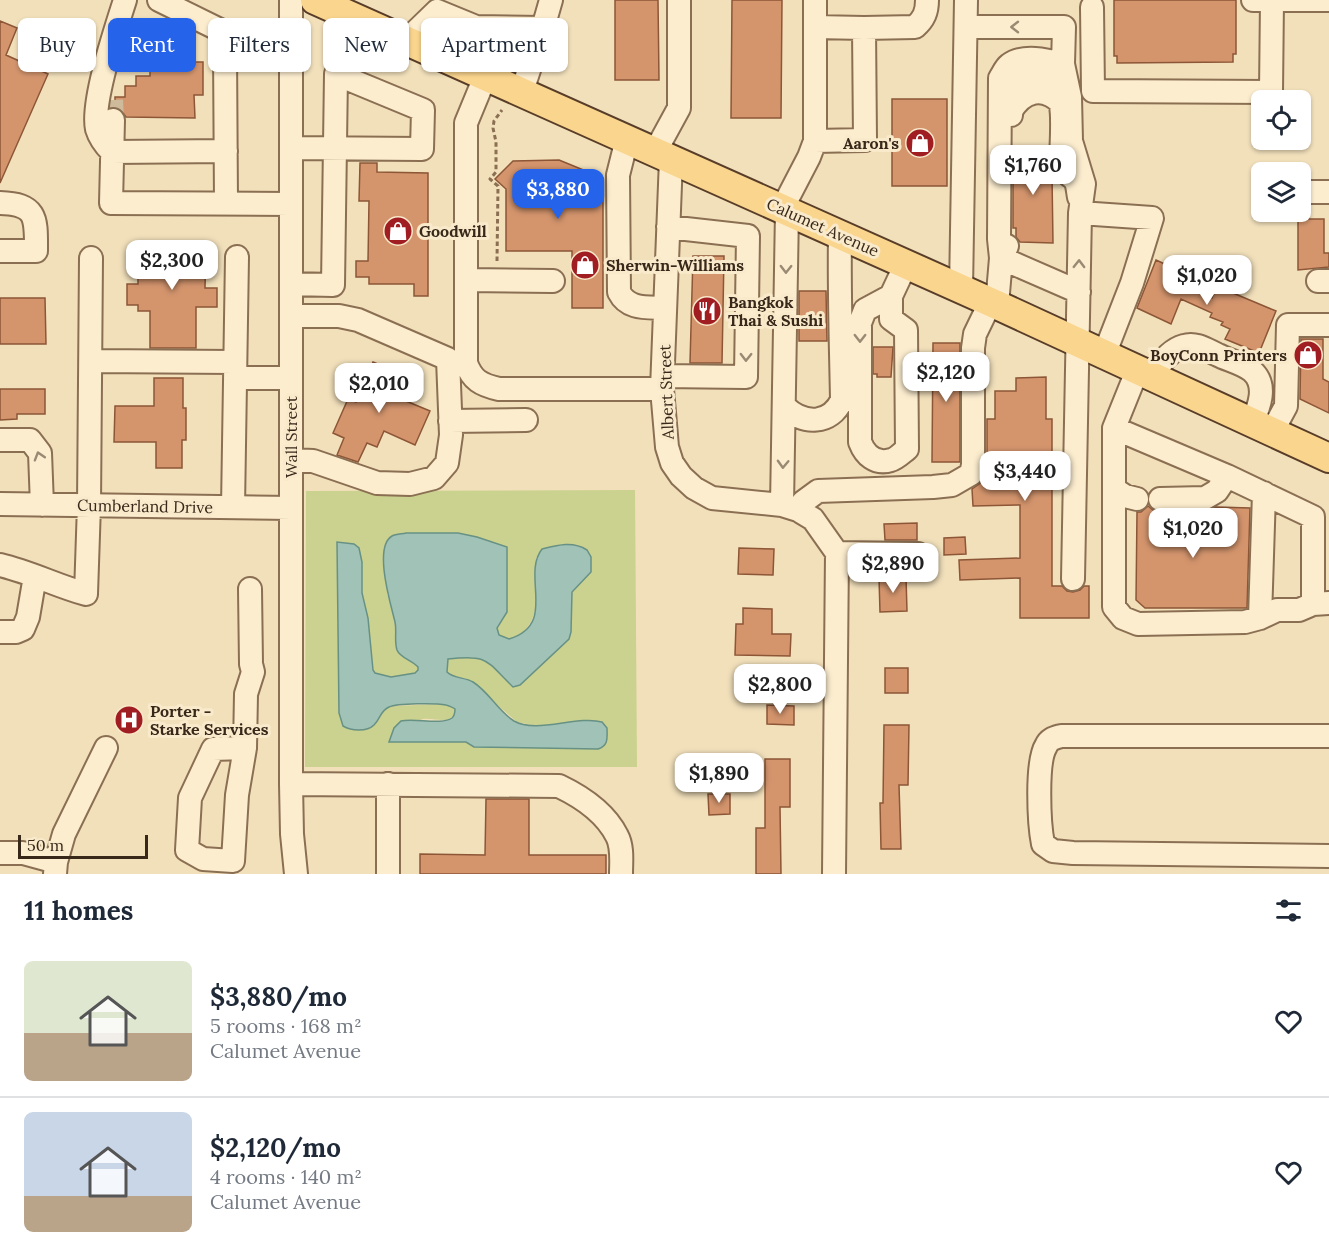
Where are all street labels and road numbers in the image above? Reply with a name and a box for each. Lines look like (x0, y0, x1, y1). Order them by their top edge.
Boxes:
street label: Calumet Avenue (764, 193, 883, 261)
street label: Albert Street (654, 343, 678, 441)
street label: Wall Street (281, 395, 301, 478)
street label: Cumberland Drive (77, 495, 213, 517)

